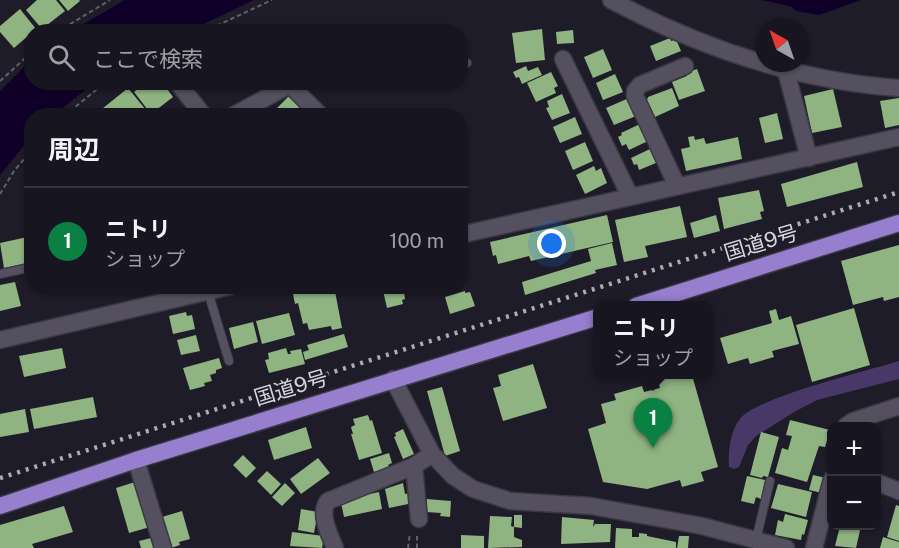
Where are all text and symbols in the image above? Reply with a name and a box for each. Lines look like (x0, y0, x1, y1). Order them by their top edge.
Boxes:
north arrow (755, 18, 809, 72)
search box (24, 24, 468, 90)
icon: search (45, 41, 78, 74)
text: ここで検索 (93, 46, 203, 72)
text: 周辺 (48, 134, 100, 165)
text: ニトリ (105, 216, 171, 242)
street label: 国道9号 (721, 219, 801, 266)
text: 1 (63, 229, 72, 253)
text: 100 m (389, 229, 444, 253)
your location (537, 229, 566, 258)
text: ショップ (105, 247, 185, 271)
popup (593, 301, 713, 379)
text: ニトリ (613, 315, 679, 341)
text: ショップ (613, 346, 693, 370)
street label: 国道9号 (251, 364, 331, 411)
pin: 1 (634, 398, 672, 448)
map controls (827, 422, 881, 530)
button: + (827, 422, 881, 476)
button: − (827, 476, 881, 530)

